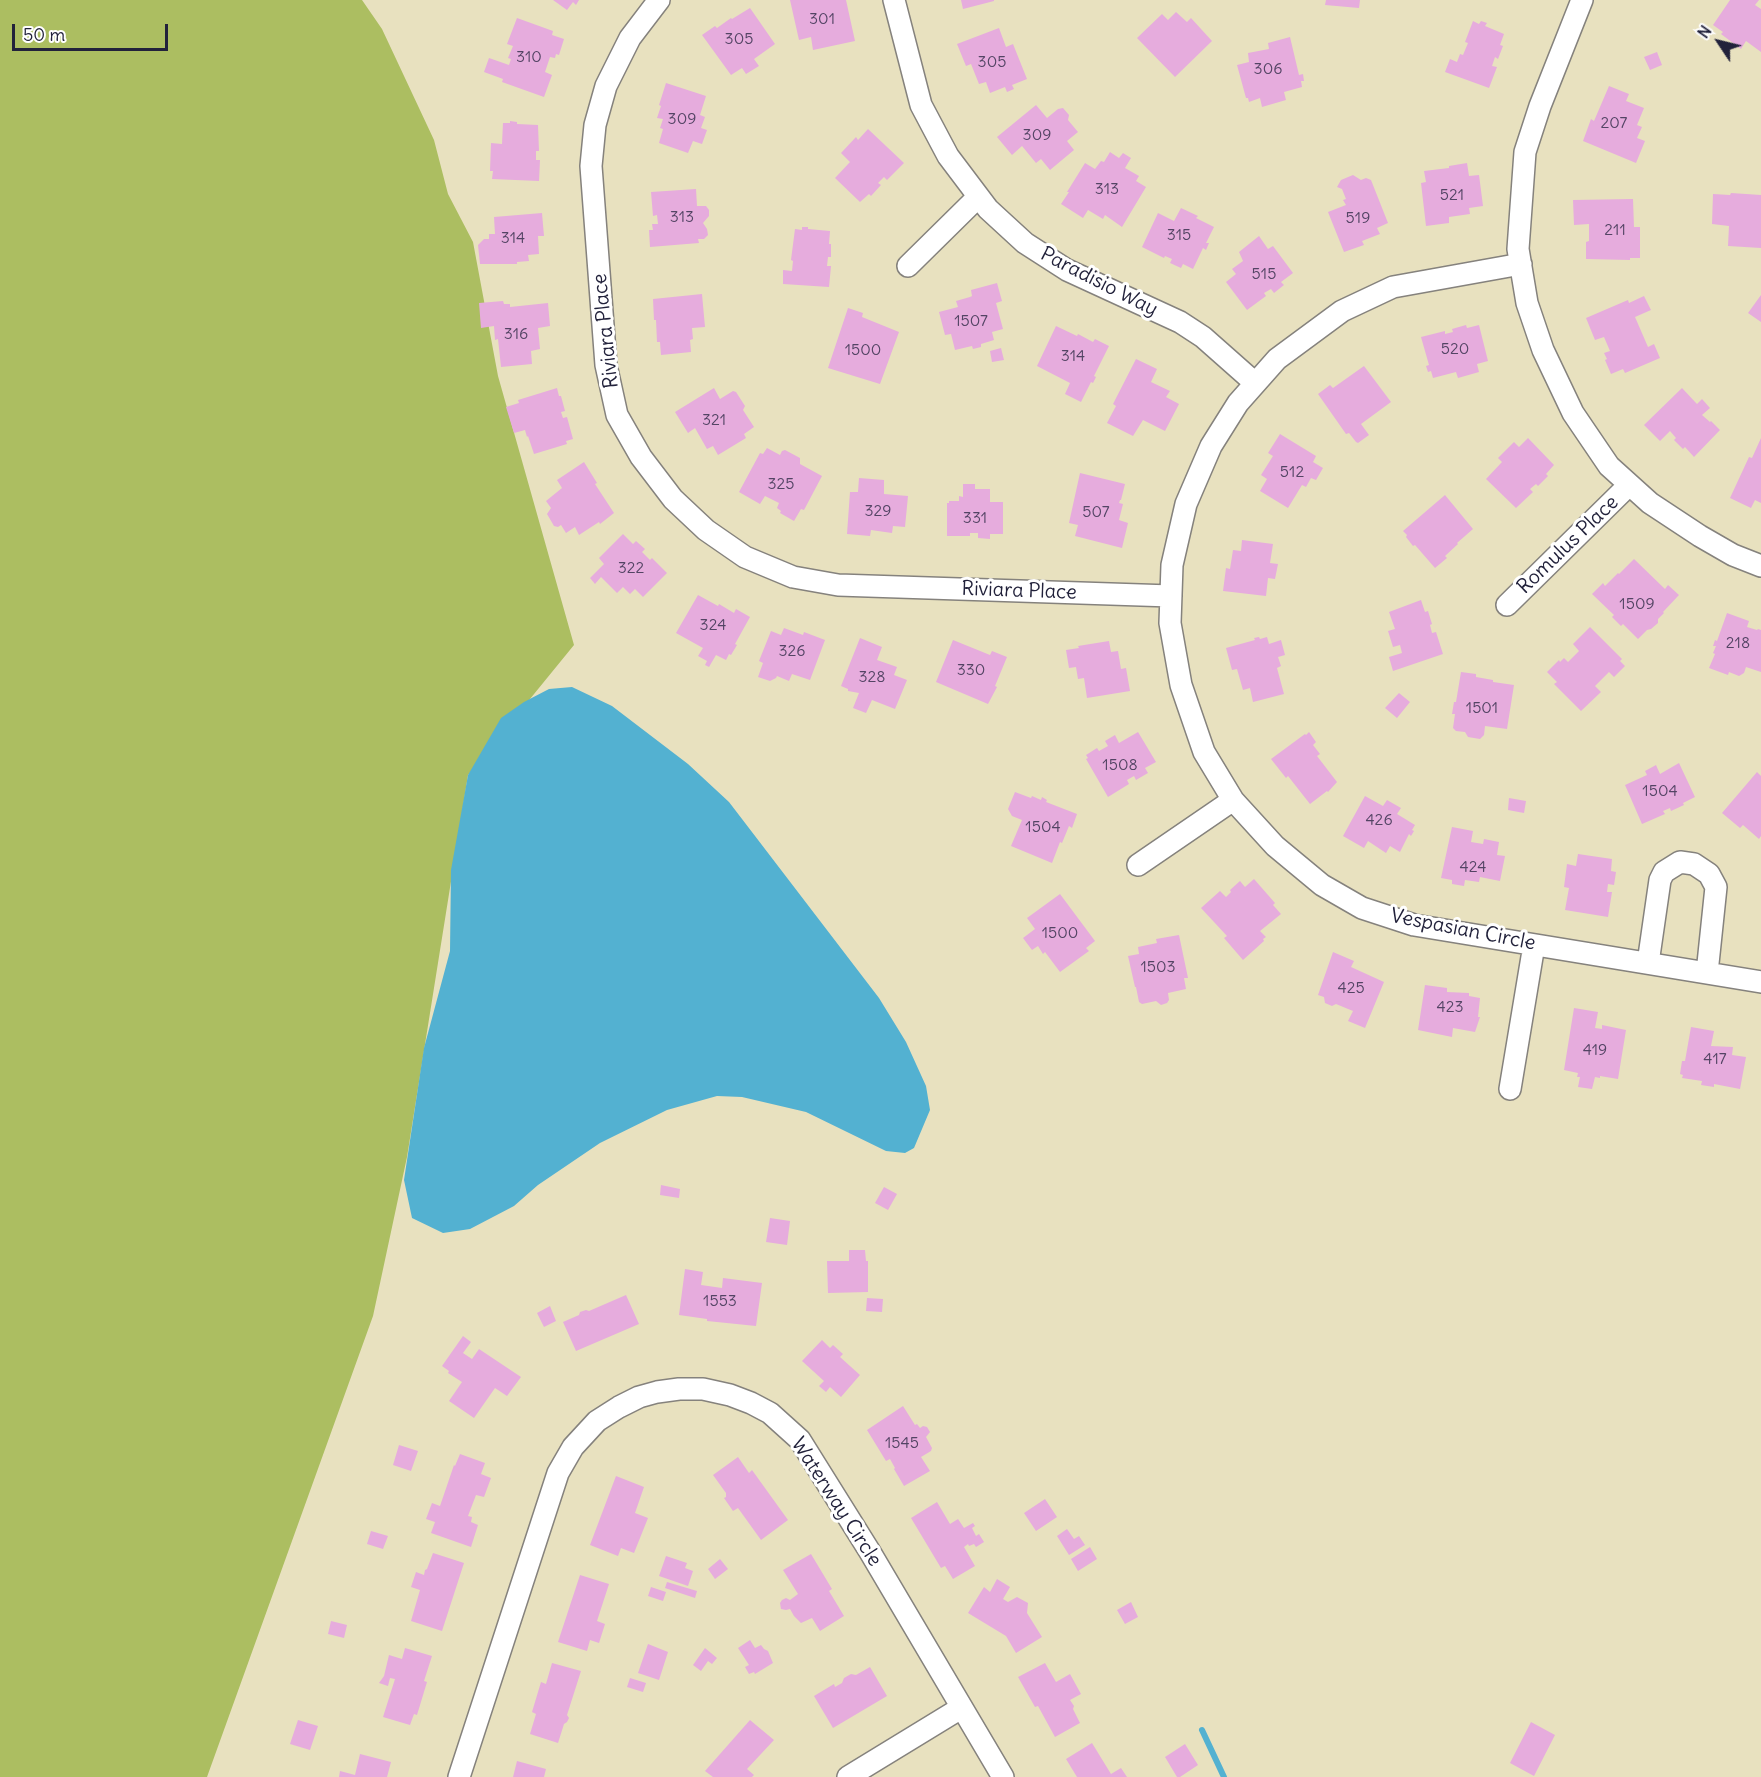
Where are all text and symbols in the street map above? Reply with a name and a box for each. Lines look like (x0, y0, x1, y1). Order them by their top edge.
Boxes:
house number: 301 (809, 9, 835, 29)
scale bar (15, 12, 171, 50)
north arrow (1689, 12, 1749, 72)
text: N (1693, 21, 1716, 42)
text: 50 m (23, 23, 65, 46)
house number: 305 (725, 29, 753, 49)
house number: 310 (516, 47, 542, 67)
house number: 305 (978, 52, 1006, 72)
house number: 306 (1254, 59, 1282, 79)
house number: 309 (668, 109, 696, 129)
house number: 207 (1601, 113, 1627, 133)
house number: 309 (1023, 125, 1051, 145)
house number: 313 (1095, 179, 1119, 199)
house number: 521 (1440, 185, 1464, 205)
house number: 313 (670, 207, 694, 227)
house number: 519 (1346, 208, 1370, 228)
house number: 211 (1604, 220, 1626, 240)
house number: 315 (1167, 225, 1191, 245)
house number: 314 (501, 228, 525, 248)
street label: Paradisio Way (1036, 242, 1162, 322)
house number: 515 (1252, 264, 1276, 284)
street label: Riviara Place (588, 272, 624, 390)
house number: 1507 (954, 311, 988, 331)
house number: 316 (504, 324, 528, 344)
house number: 520 (1441, 339, 1469, 359)
house number: 1500 (845, 340, 881, 360)
house number: 314 (1061, 346, 1085, 366)
house number: 321 (702, 410, 726, 430)
house number: 512 (1280, 462, 1304, 482)
house number: 325 (767, 474, 795, 494)
street label: Romulus Place (1512, 491, 1624, 599)
house number: 329 (864, 501, 892, 521)
house number: 507 (1082, 502, 1110, 522)
house number: 331 (963, 508, 987, 528)
house number: 322 (618, 558, 644, 578)
street label: Riviara Place (961, 577, 1077, 605)
house number: 1509 (1619, 594, 1655, 614)
house number: 324 (700, 615, 726, 635)
house number: 218 (1726, 633, 1750, 653)
house number: 326 (778, 641, 806, 661)
house number: 330 (957, 660, 985, 680)
house number: 328 (858, 667, 886, 687)
house number: 1501 (1466, 698, 1498, 718)
house number: 1508 (1102, 755, 1138, 775)
house number: 1504 (1642, 781, 1678, 801)
house number: 426 (1365, 810, 1393, 830)
house number: 1504 (1025, 817, 1061, 837)
house number: 424 (1459, 857, 1487, 877)
street label: Vespasian Circle (1389, 904, 1537, 956)
house number: 1500 (1042, 923, 1078, 943)
house number: 1503 (1140, 957, 1176, 977)
house number: 425 (1337, 978, 1365, 998)
house number: 423 (1436, 997, 1464, 1017)
house number: 419 (1583, 1040, 1607, 1060)
house number: 417 (1703, 1049, 1727, 1069)
house number: 1553 (703, 1291, 737, 1311)
street label: Waterway Circle (785, 1433, 887, 1571)
house number: 1545 (885, 1433, 919, 1453)

